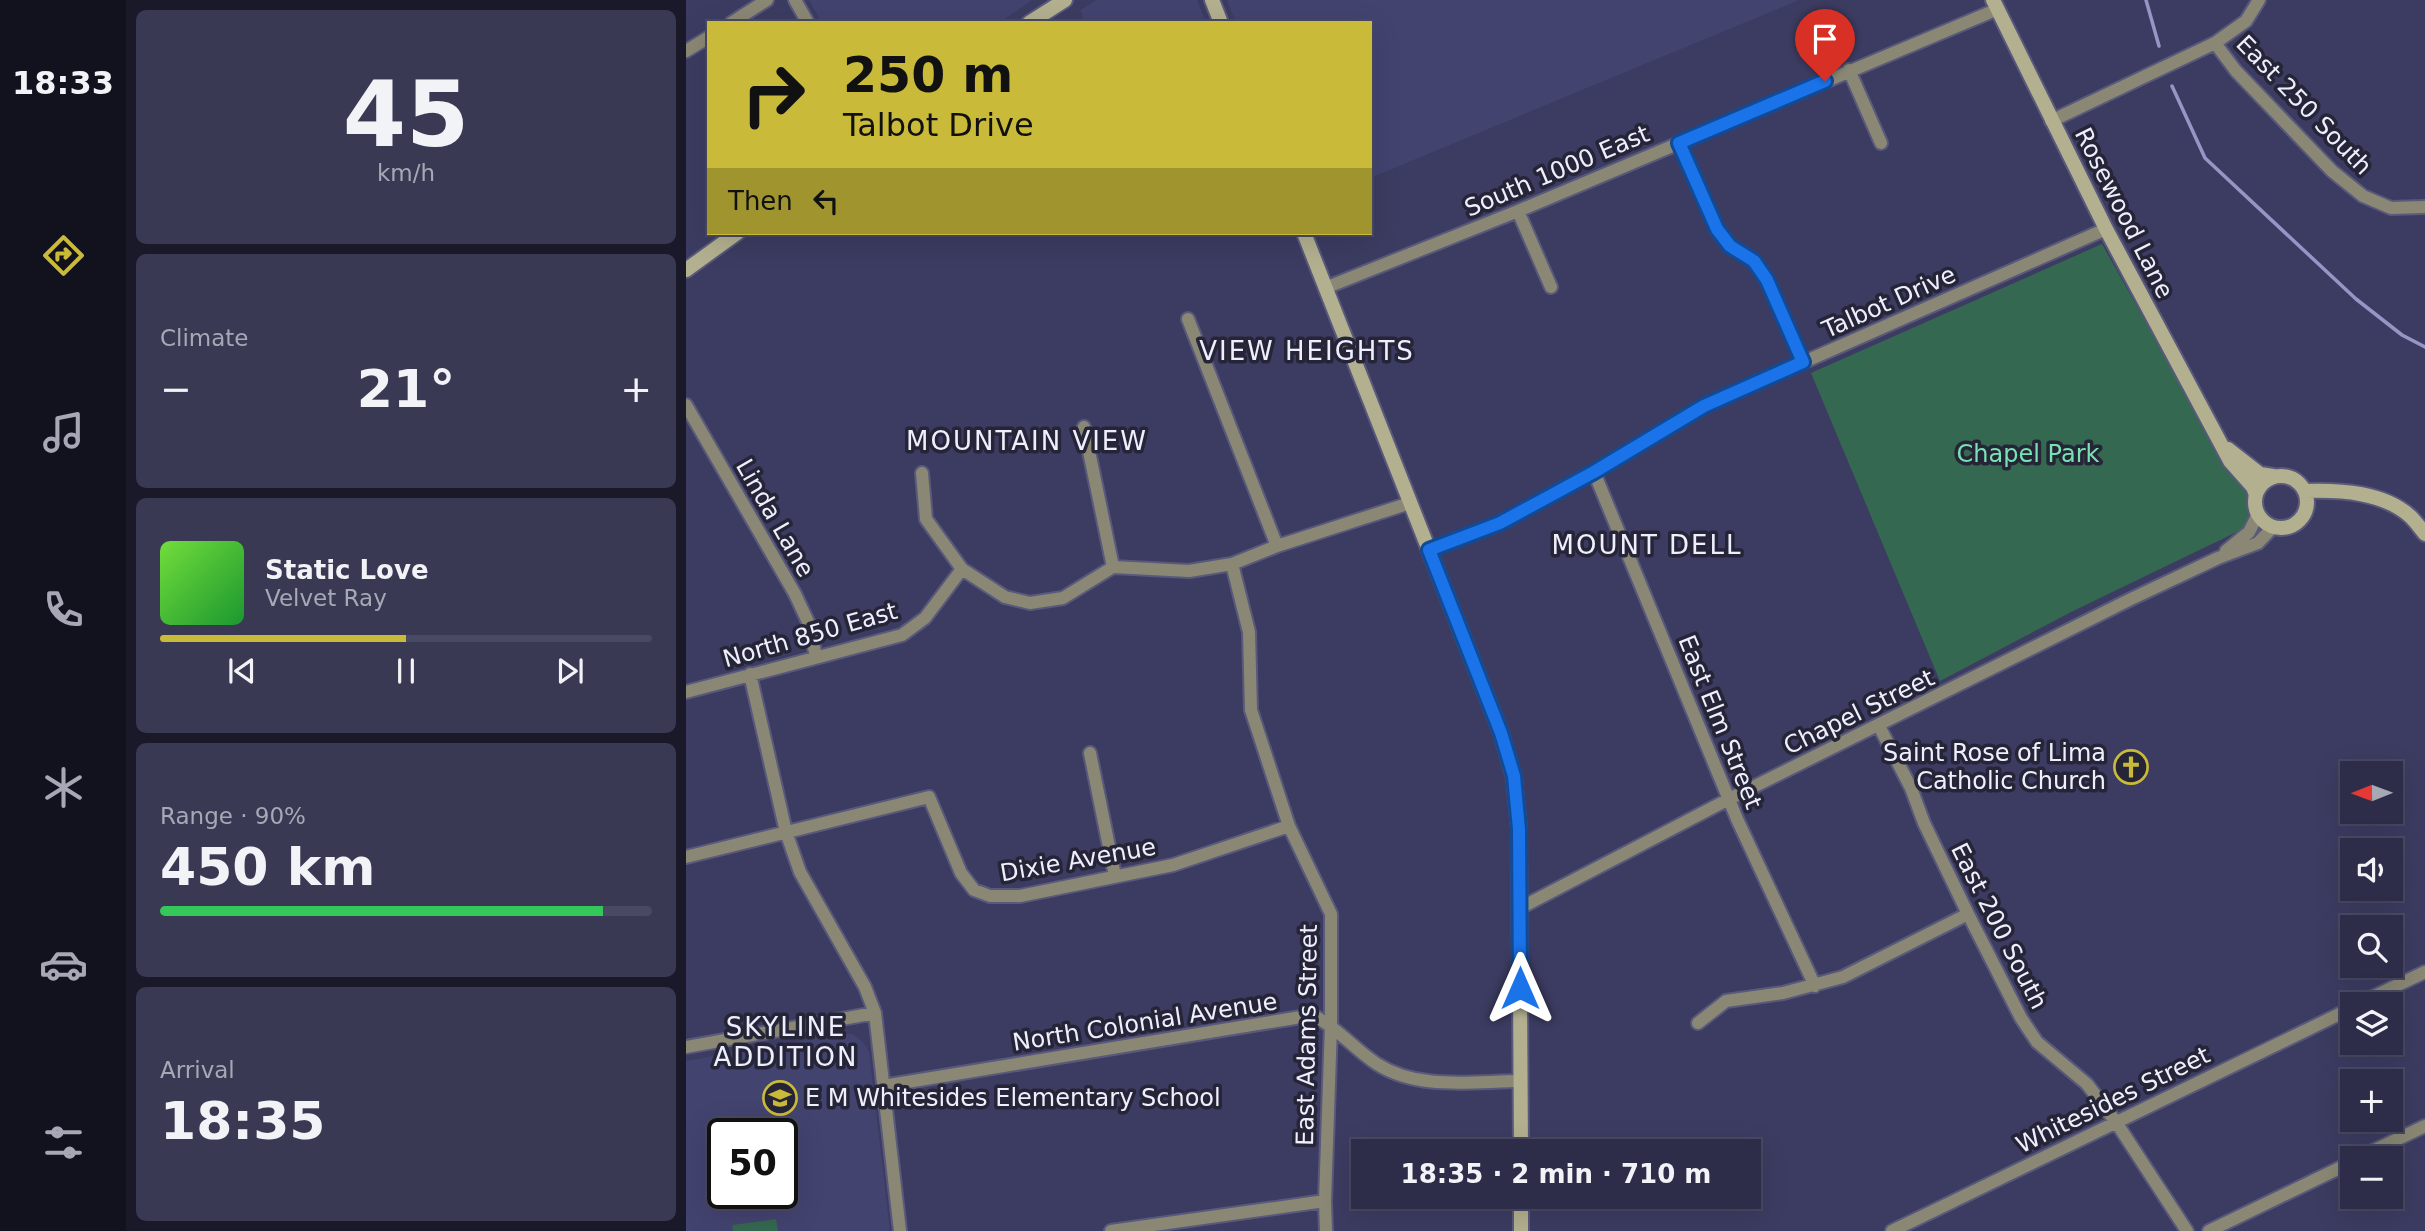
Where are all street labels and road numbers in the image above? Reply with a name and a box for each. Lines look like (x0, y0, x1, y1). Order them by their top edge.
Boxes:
street label: East 250 South (2231, 30, 2377, 180)
street label: South 1000 East (1460, 119, 1654, 223)
street label: Rosewood Lane (2069, 123, 2179, 303)
street label: Talbot Drive (1817, 260, 1960, 344)
street label: Linda Lane (730, 454, 820, 582)
street label: North 850 East (720, 597, 900, 673)
street label: East Elm Street (1672, 631, 1768, 813)
street label: Chapel Street (1779, 663, 1939, 761)
street label: Dixie Avenue (998, 833, 1158, 887)
street label: East 200 South (1945, 838, 2053, 1014)
street label: East Adams Street (1291, 924, 1323, 1146)
street label: North Colonial Avenue (1011, 987, 1279, 1057)
street label: Whitesides Street (2012, 1041, 2214, 1159)

